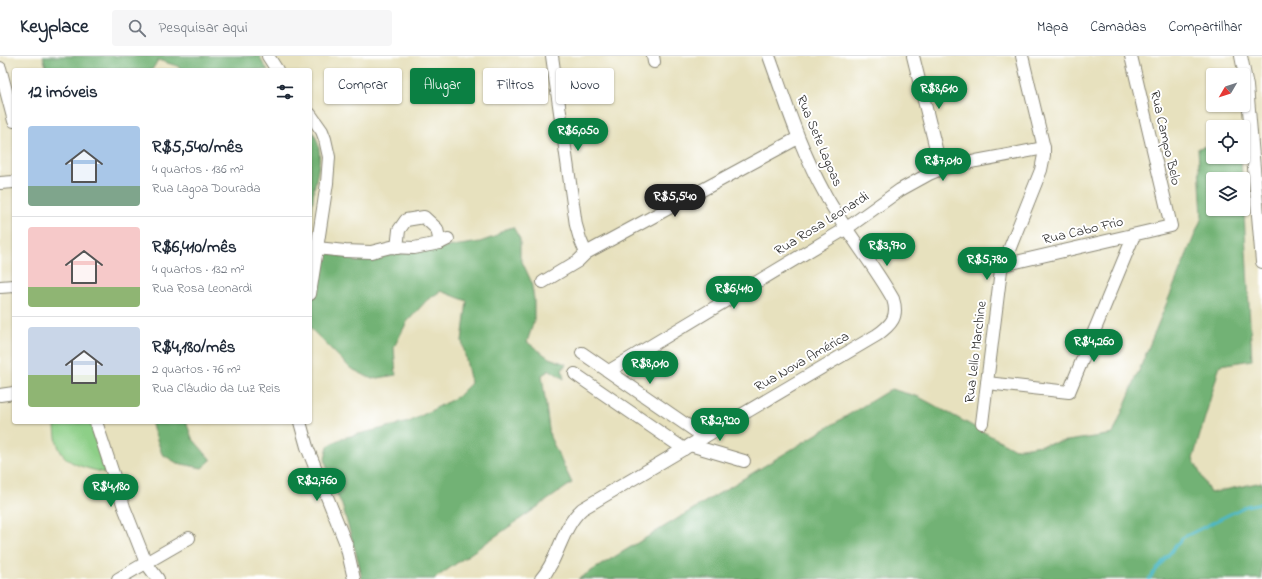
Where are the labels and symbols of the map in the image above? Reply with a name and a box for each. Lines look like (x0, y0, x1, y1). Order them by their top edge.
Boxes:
north arrow (1206, 68, 1250, 112)
pin: R$8,610 (902, 76, 976, 110)
street label: Rua Campo Belo (1144, 89, 1186, 187)
street label: Rua Sete Lagoas (789, 92, 848, 190)
pin: R$6,050 (541, 118, 615, 152)
pin: R$7,010 (906, 148, 980, 182)
pin: R$5,540 (638, 184, 712, 218)
street label: Rua Rosa Leonardi (771, 187, 873, 261)
street label: Rua Cabo Frio (1041, 212, 1125, 250)
pin: R$3,970 (850, 233, 924, 267)
pin: R$5,780 (950, 247, 1024, 281)
pin: R$6,410 (697, 276, 771, 310)
street label: Rua Lello Marchine (959, 299, 993, 404)
street label: Rua Nova América (751, 326, 853, 398)
pin: R$4,260 (1057, 329, 1131, 363)
pin: R$8,010 (613, 351, 687, 385)
pin: R$2,920 (683, 408, 757, 442)
pin: R$2,760 (280, 468, 354, 502)
pin: R$4,180 (74, 474, 148, 508)

